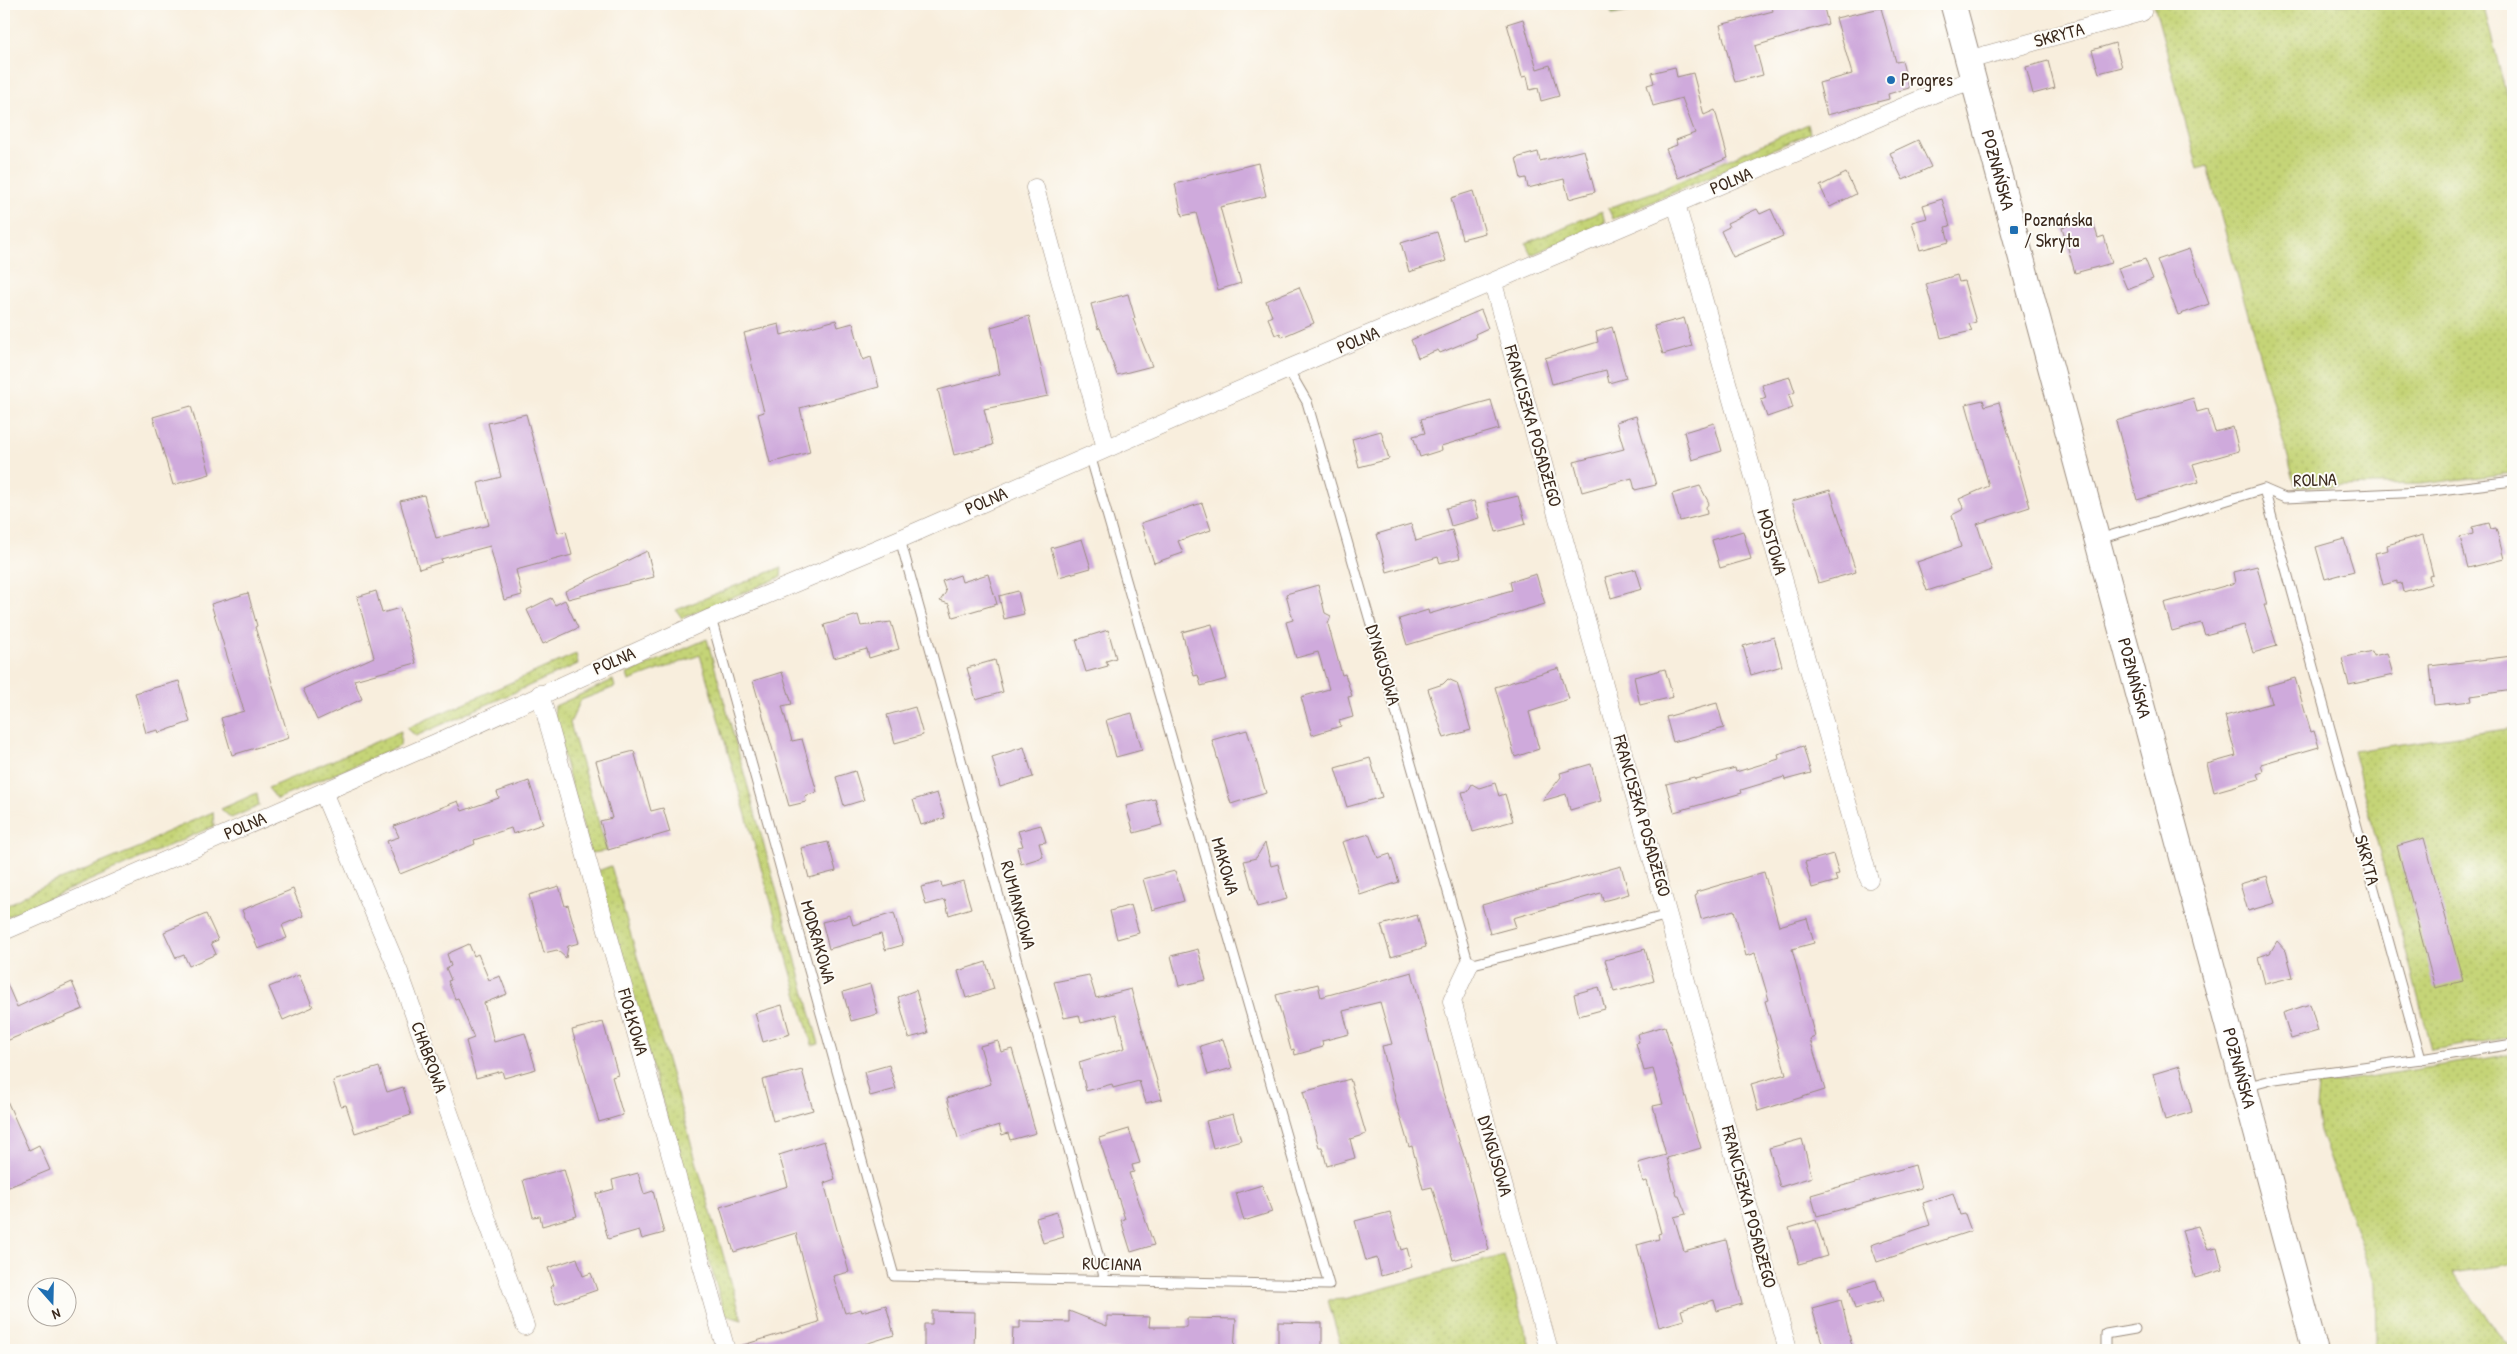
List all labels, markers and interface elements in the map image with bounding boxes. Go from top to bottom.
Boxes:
street label: SKRYTA [2031,16,2087,53]
place label: Progres [1901,67,1953,92]
marker: Progres [1885,74,1897,86]
street label: POZNAŃSKA [1975,127,2021,213]
street label: POLNA [1706,160,1756,201]
place label: Poznańska / Skryta [2024,207,2092,253]
marker: Poznańska / Skryta [2008,224,2020,236]
street label: POLNA [1333,319,1383,360]
street label: FRANCISZKA POSADZEGO [1498,341,1569,510]
street label: ROLNA [2293,466,2337,493]
street label: POLNA [961,480,1011,521]
street label: MOSTOWA [1751,506,1794,578]
street label: DYNGUSOWA [1360,622,1407,708]
street label: POZNAŃSKA [2112,635,2158,721]
street label: POLNA [589,640,639,681]
street label: FRANCISZKA POSADZEGO [1607,731,1678,900]
street label: POLNA [220,805,270,846]
street label: SKRYTA [2349,832,2386,888]
street label: MAKOWA [1205,834,1246,898]
street label: RUMIANKOWA [995,858,1042,952]
street label: MODRAKOWA [795,897,842,987]
street label: FIOŁKOWA [612,985,655,1058]
street label: CHABROWA [405,1018,454,1096]
street label: POZNAŃSKA [2217,1025,2262,1111]
street label: DYNGUSOWA [1472,1113,1519,1199]
street label: FRANCISZKA POSADZEGO [1716,1122,1783,1291]
street label: RUCIANA [1082,1250,1142,1277]
north arrow [28,1276,78,1326]
text: N [49,1304,63,1325]

